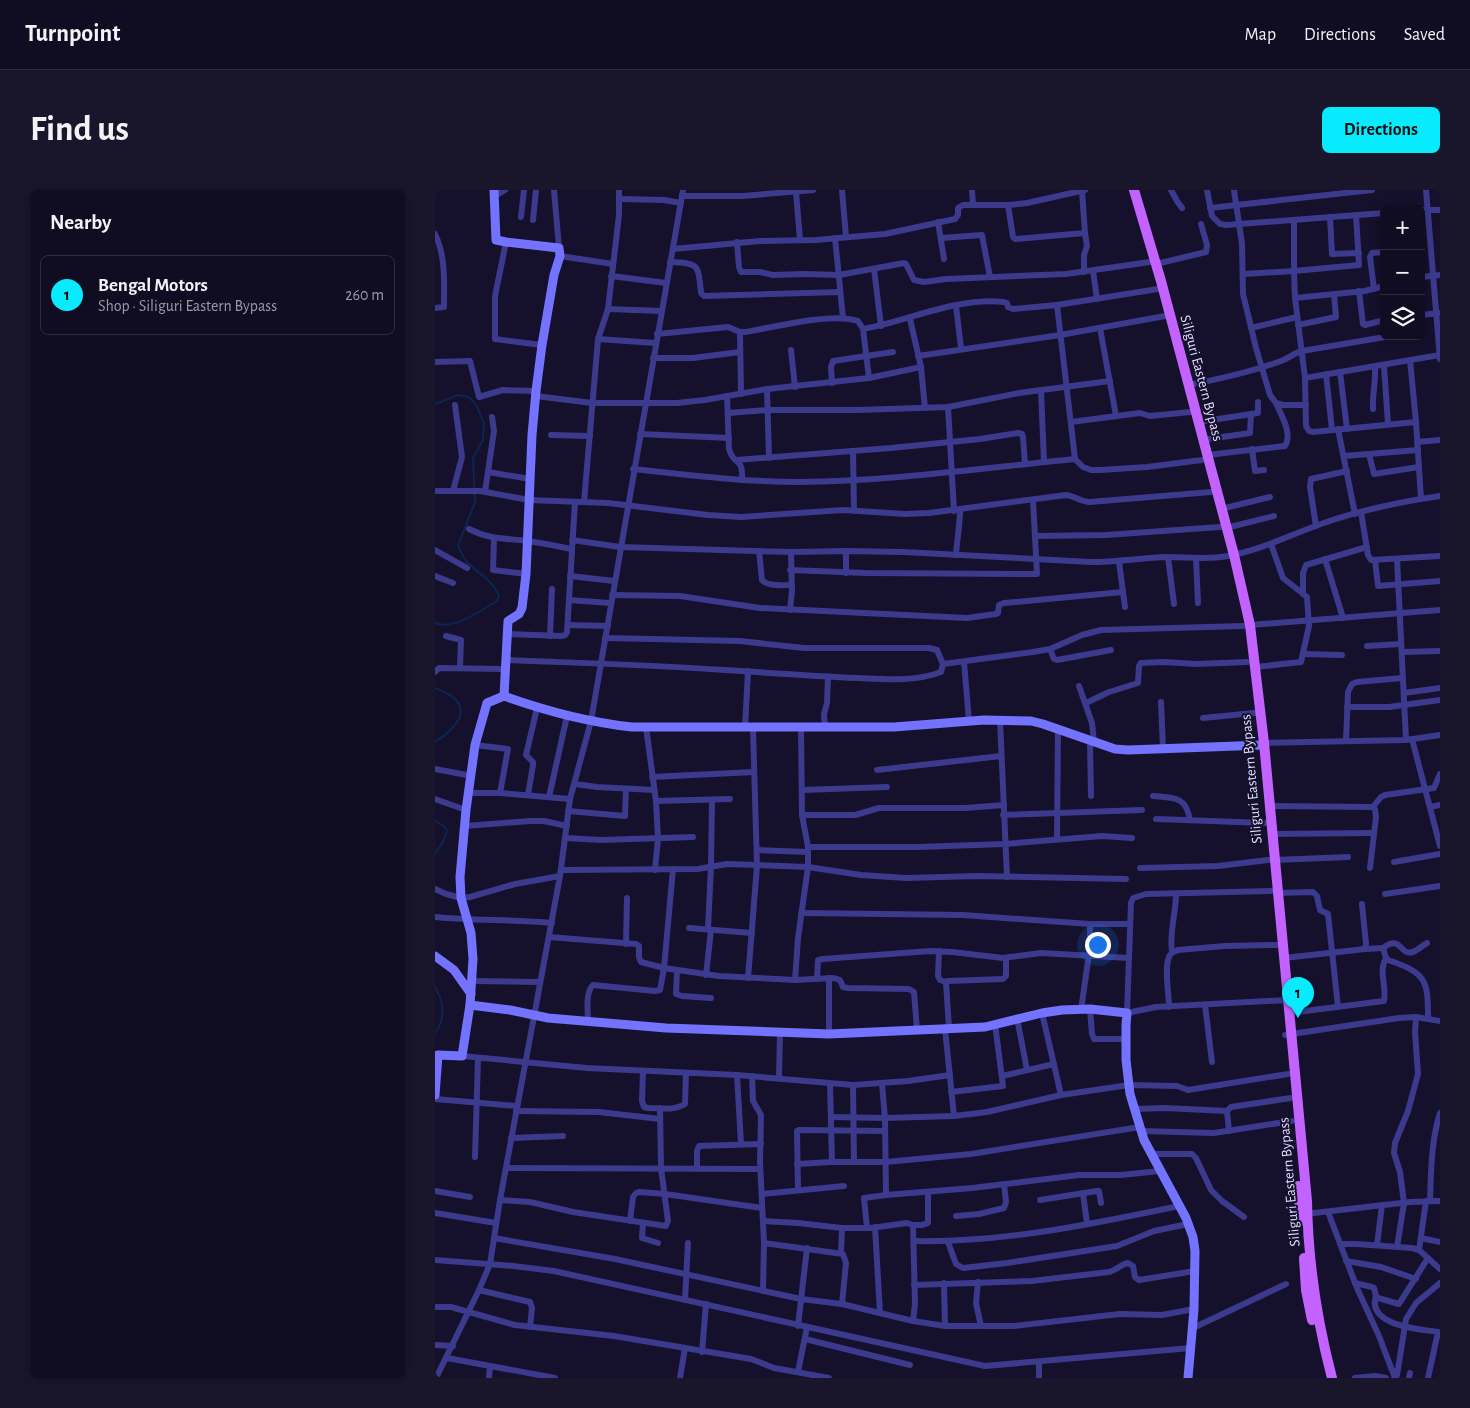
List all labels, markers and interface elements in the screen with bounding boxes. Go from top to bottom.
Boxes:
text: Turnpoint [25,22,120,46]
text: Map [1245,26,1276,44]
text: Directions [1304,26,1376,44]
text: Saved [1404,26,1445,44]
button: Directions [1322,107,1440,153]
text: Find us [30,112,129,147]
map controls [1380,205,1425,340]
button: + [1380,205,1425,250]
text: Nearby [50,212,111,233]
button: − [1380,250,1425,295]
text: Bengal Motors [98,276,208,295]
text: 1 [64,287,70,303]
text: 260 m [345,287,384,303]
button: layers [1380,295,1425,340]
text: Shop · Siliguri Eastern Bypass [98,298,277,314]
street label: Siliguri Eastern Bypass [1177,313,1226,443]
street label: Siliguri Eastern Bypass [1238,714,1265,844]
your location [1085,932,1111,958]
pin: 1 [1282,977,1314,1018]
street label: Siliguri Eastern Bypass [1276,1117,1303,1247]

